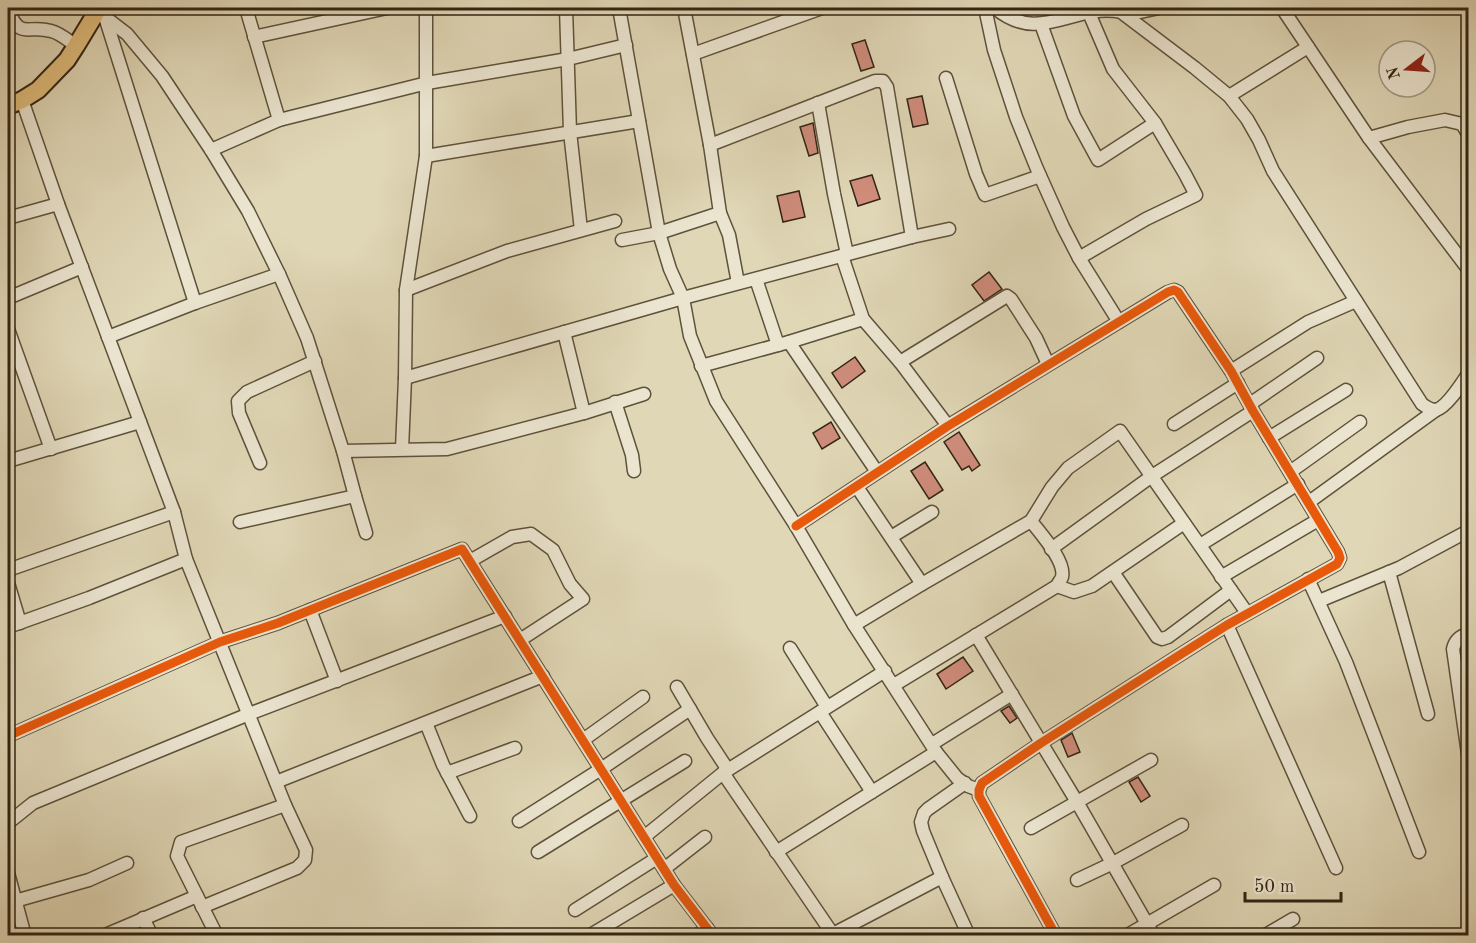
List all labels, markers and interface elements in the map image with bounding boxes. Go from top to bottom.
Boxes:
north arrow [1377,39,1437,99]
text: N [1385,64,1404,81]
scale bar [1245,865,1341,903]
text: 50 m [1254,878,1294,896]

